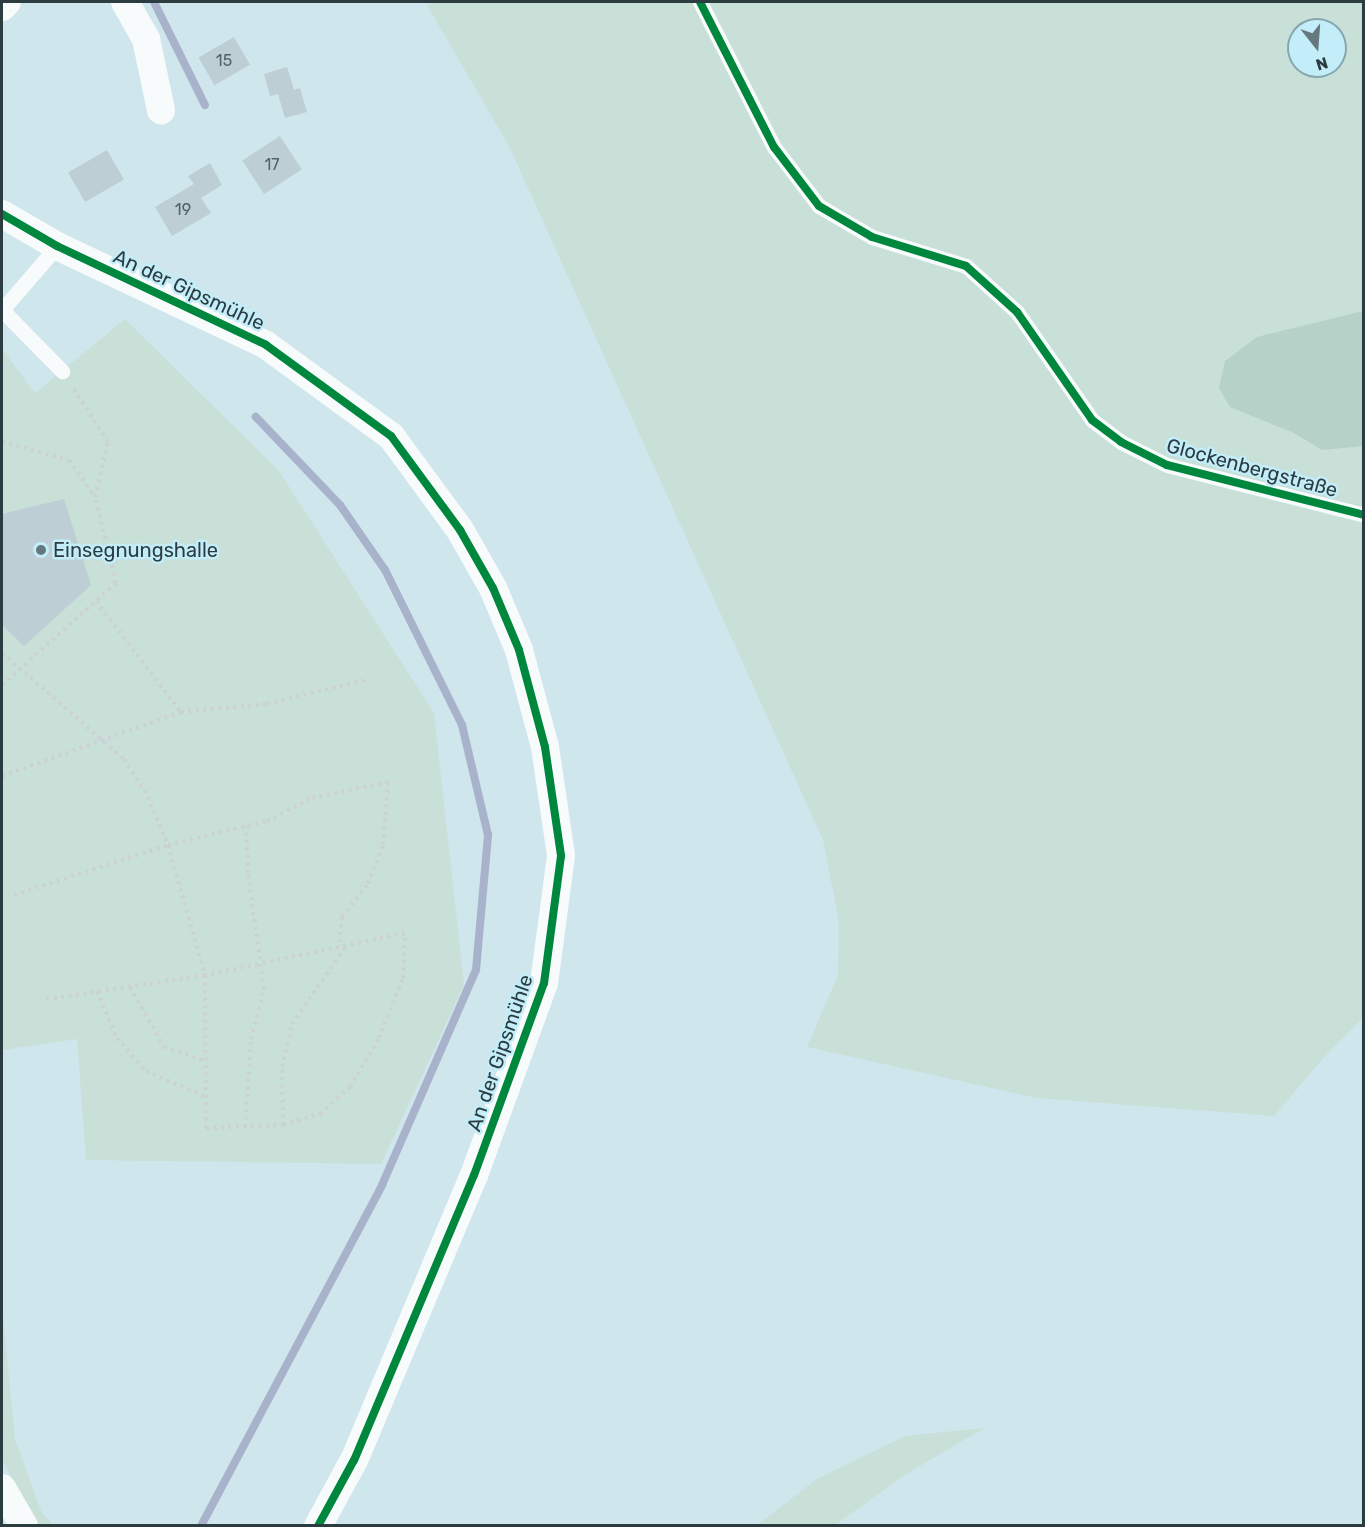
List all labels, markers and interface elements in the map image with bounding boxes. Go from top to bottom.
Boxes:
north arrow [1287,18,1347,78]
house number: 15 [216,51,232,71]
text: N [1314,53,1330,75]
house number: 17 [264,155,280,175]
house number: 19 [175,200,191,220]
street label: An der Gipsmühle [109,244,269,336]
street label: Glockenbergstraße [1164,434,1340,502]
place label: Einsegnungshalle [53,538,218,562]
marker: Einsegnungshalle [34,543,48,557]
street label: An der Gipsmühle [462,971,538,1135]

